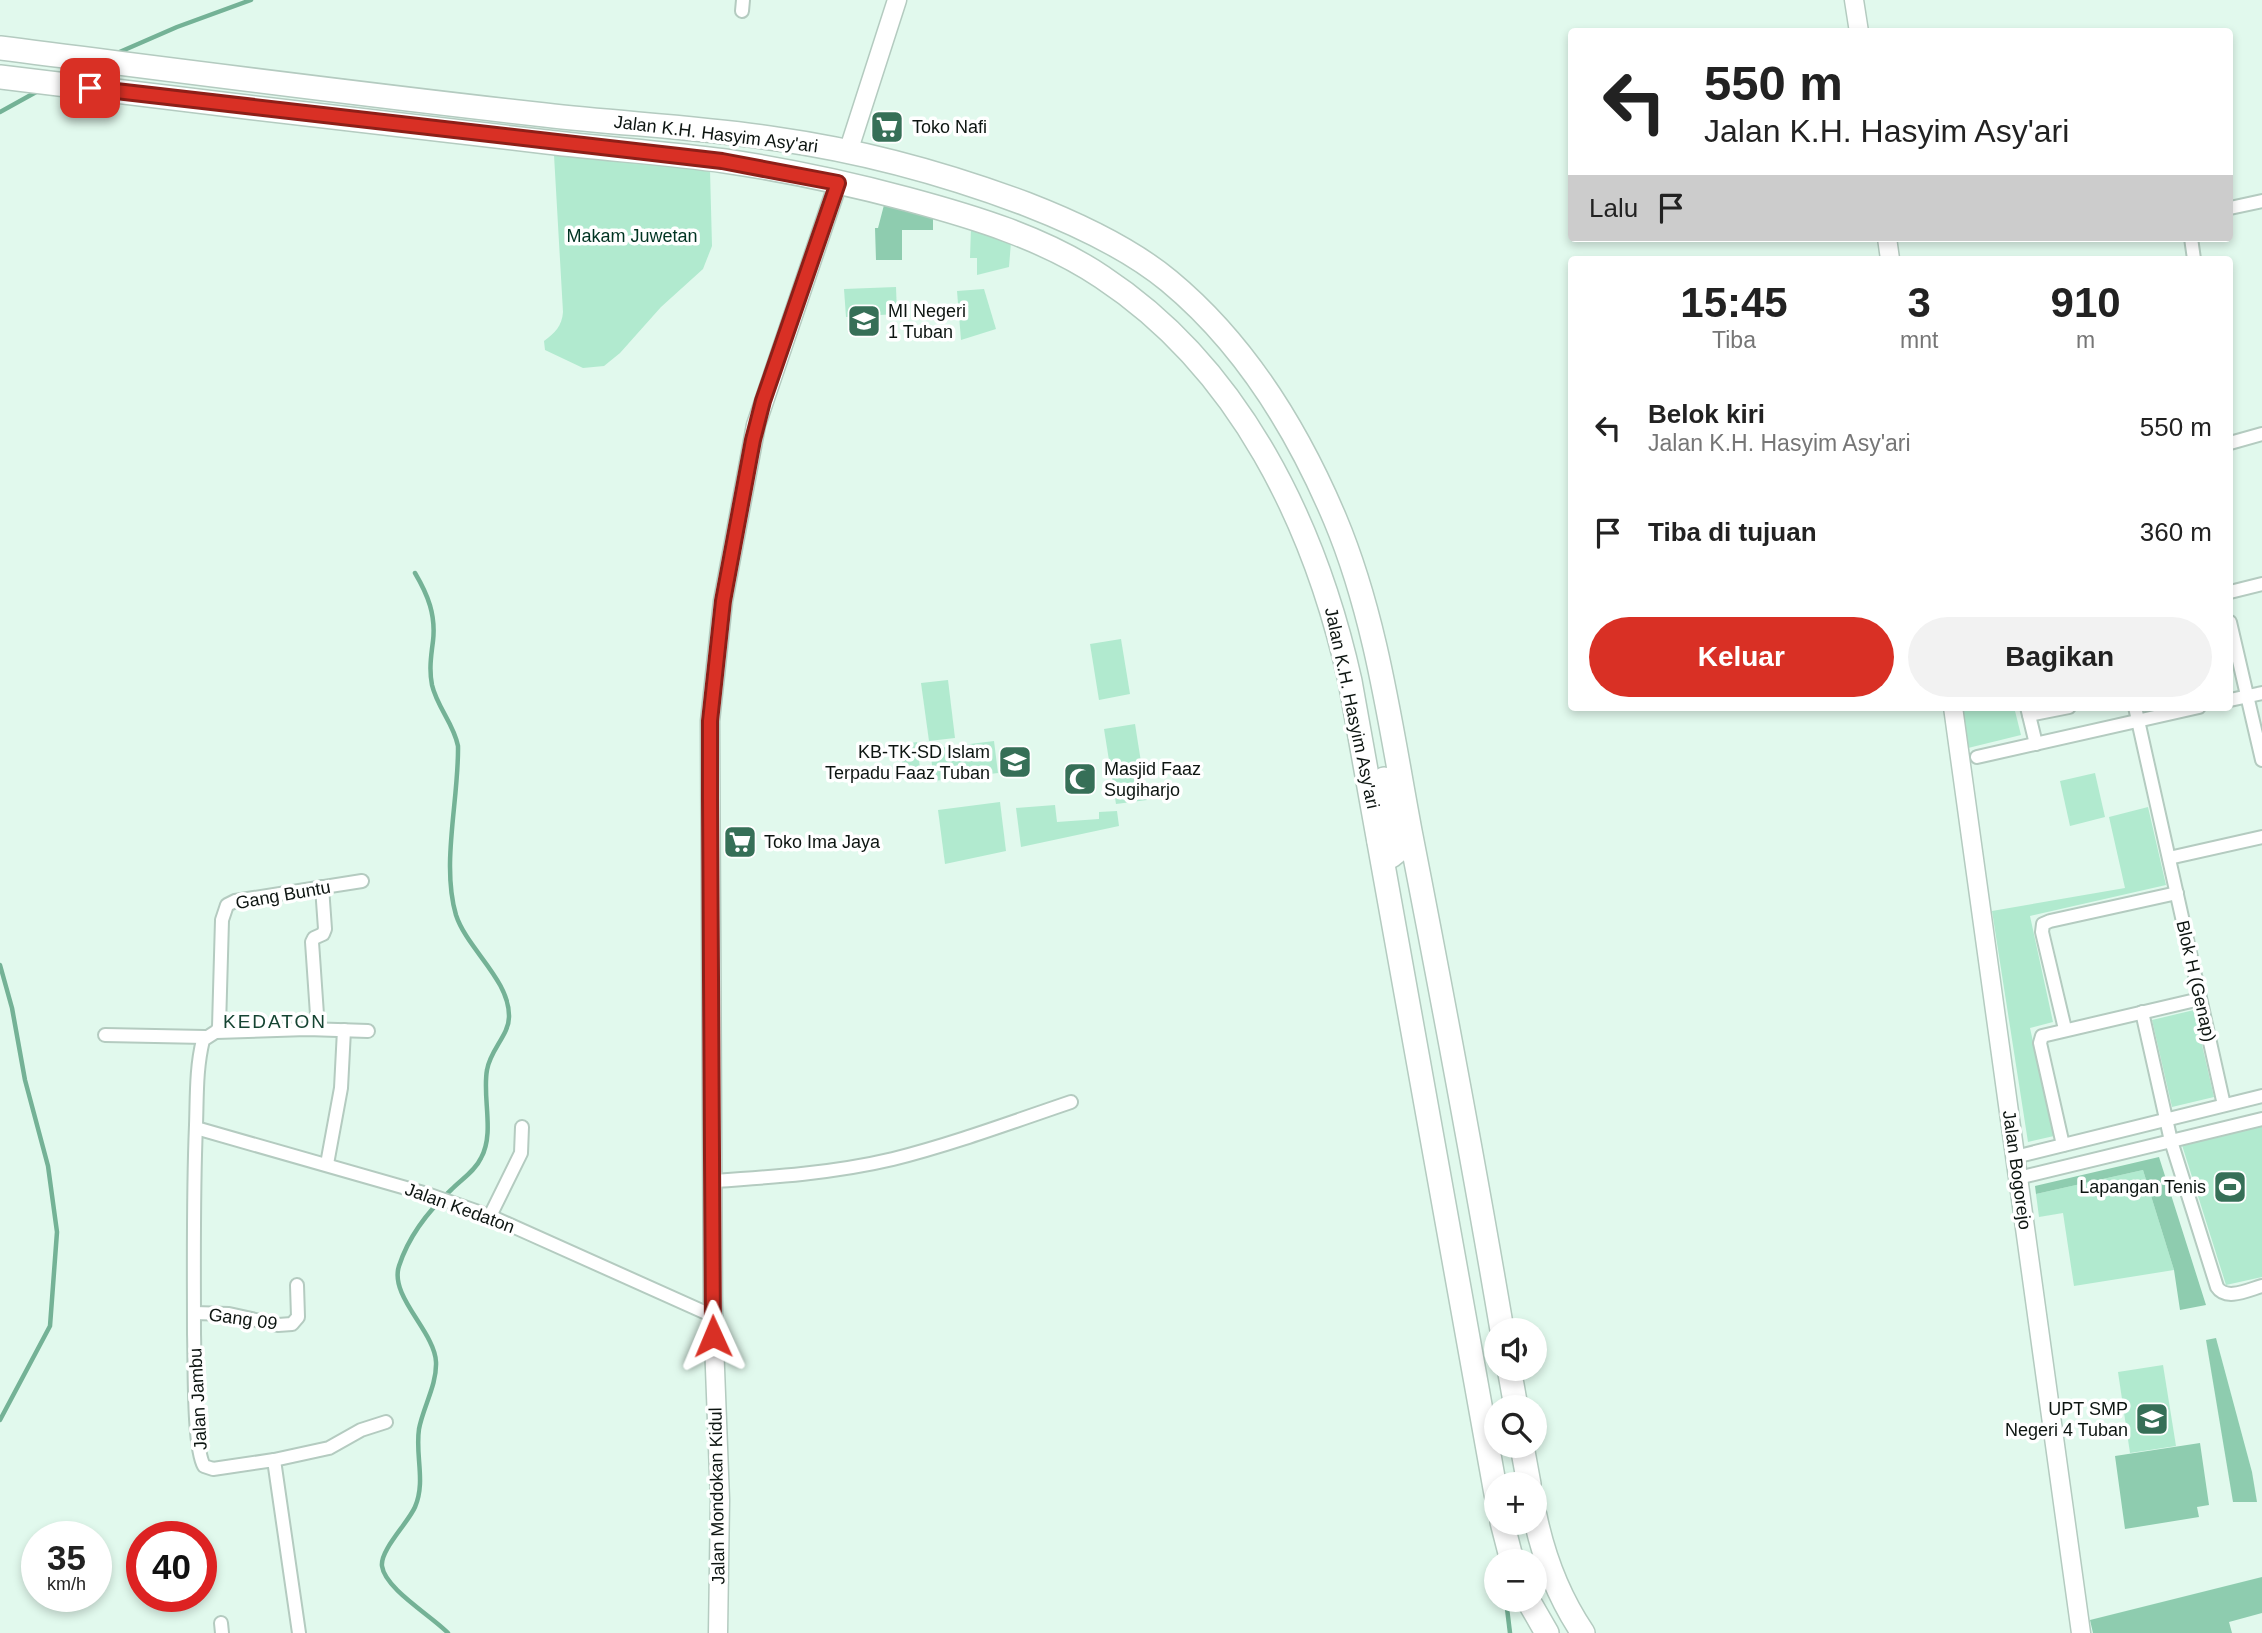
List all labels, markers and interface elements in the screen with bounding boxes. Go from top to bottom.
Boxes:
icon: left [1589,56,1680,147]
text: 550 m [1704,56,1843,110]
pin [60,58,120,118]
icon: arrive [71,69,109,107]
supermarket icon: Toko Nafi [868,108,906,146]
street label: Jalan K.H. Hasyim Asy'ari [613,112,819,156]
text: Jalan K.H. Hasyim Asy'ari [1704,113,2069,149]
place label: Toko Nafi [912,117,987,137]
icon: arrive [1652,189,1690,227]
text: Lalu [1589,193,1638,223]
park label: Makam Juwetan [566,226,698,246]
text: 15:45 [1680,279,1788,326]
text: 3 [1907,279,1931,326]
text: 910 [2051,279,2121,326]
place label: MI Negeri 1 Tuban [888,301,966,342]
school or university icon: MI Negeri 1 Tuban [845,302,883,340]
text: Tiba [1712,327,1756,353]
text: mnt [1900,327,1938,353]
text: m [2076,327,2095,353]
text: Belok kiri [1648,399,1765,429]
icon: left [1589,409,1627,447]
text: 550 m [2140,412,2212,442]
text: Jalan K.H. Hasyim Asy'ari [1648,430,1911,456]
icon: arrive [1589,514,1627,552]
text: Tiba di tujuan [1648,517,1817,547]
text: 360 m [2140,517,2212,547]
street label: Jalan K.H. Hasyim Asy'ari [1321,605,1383,811]
button: Keluar [1589,617,1894,697]
button: Bagikan [1908,617,2212,697]
place label: KB-TK-SD Islam Terpadu Faaz Tuban [825,742,990,783]
school or university icon: KB-TK-SD Islam Terpadu Faaz Tuban [996,743,1034,781]
place label: Masjid Faaz Sugiharjo [1104,759,1201,800]
mosque icon: Masjid Faaz Sugiharjo [1061,760,1099,798]
supermarket icon: Toko Ima Jaya [721,823,759,861]
place label: Toko Ima Jaya [764,832,881,852]
street label: Gang Buntu [234,877,332,913]
street label: Blok H (Genap) [2172,918,2220,1044]
district label: KEDATON [223,1011,327,1032]
street label: Jalan Bogorejo [1999,1109,2035,1231]
sports icon: Lapangan Tenis [2211,1168,2249,1206]
place label: Lapangan Tenis [2079,1177,2206,1197]
street label: Jalan Kedaton [403,1179,517,1237]
position arrow [676,1299,750,1373]
street label: Gang 09 [207,1304,279,1334]
map controls [1484,1318,1547,1612]
button: sound [1484,1318,1547,1381]
street label: Jalan Jambu [185,1348,211,1450]
button: search [1484,1395,1547,1458]
place label: UPT SMP Negeri 4 Tuban [2005,1399,2128,1440]
school or university icon: UPT SMP Negeri 4 Tuban [2133,1400,2171,1438]
street label: Jalan Mondokan Kidul [705,1407,729,1585]
button: + [1484,1472,1547,1535]
speed limit sign: 40 [126,1521,217,1612]
text: 35 [47,1538,86,1577]
button: − [1484,1549,1547,1612]
text: km/h [47,1574,86,1594]

